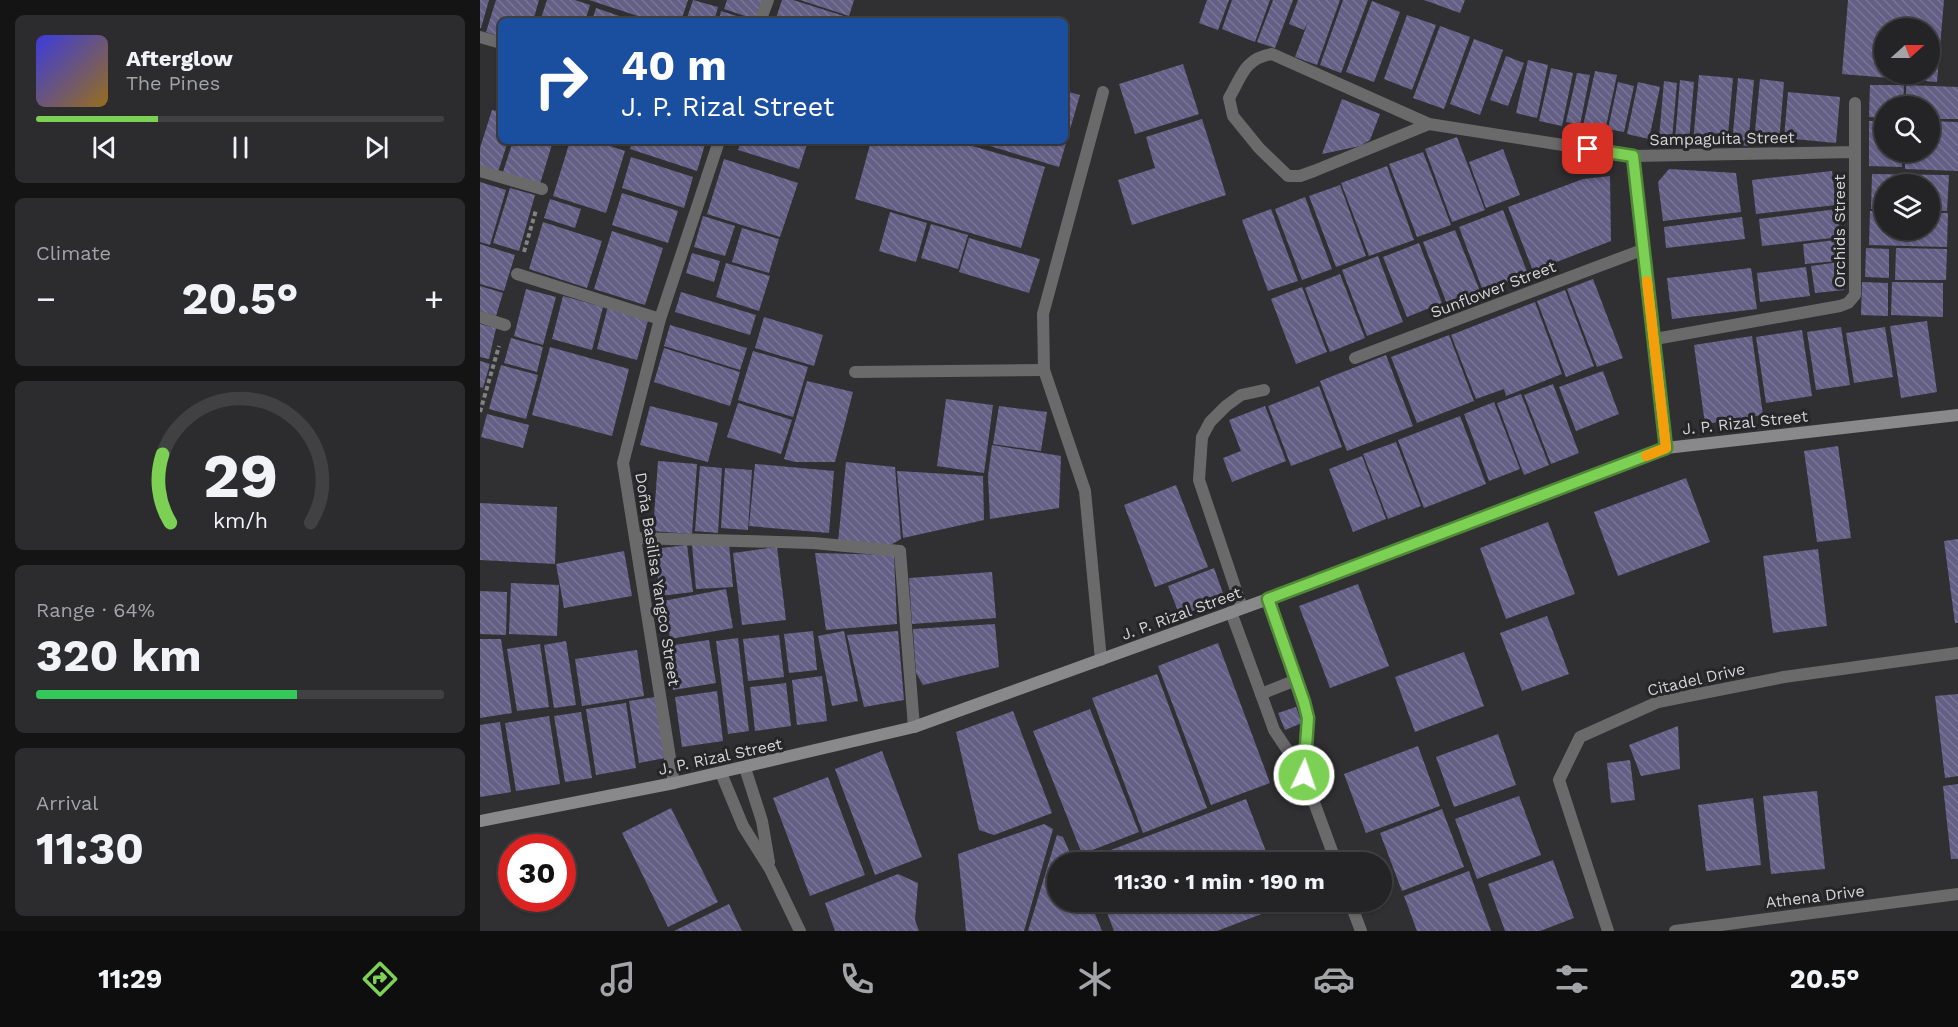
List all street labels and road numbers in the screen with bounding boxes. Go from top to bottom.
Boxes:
street label: Sampaguita Street [1649,128,1795,149]
street label: Orchids Street [1830,174,1849,288]
street label: Sunflower Street [1428,257,1559,322]
street label: J. P. Rizal Street [1681,406,1809,439]
street label: Doña Basilisa Yangco Street [631,471,684,687]
street label: J. P. Rizal Street [1119,583,1244,644]
street label: Citadel Drive [1645,659,1747,700]
street label: J. P. Rizal Street [656,734,784,779]
street label: Athena Drive [1764,881,1866,912]

